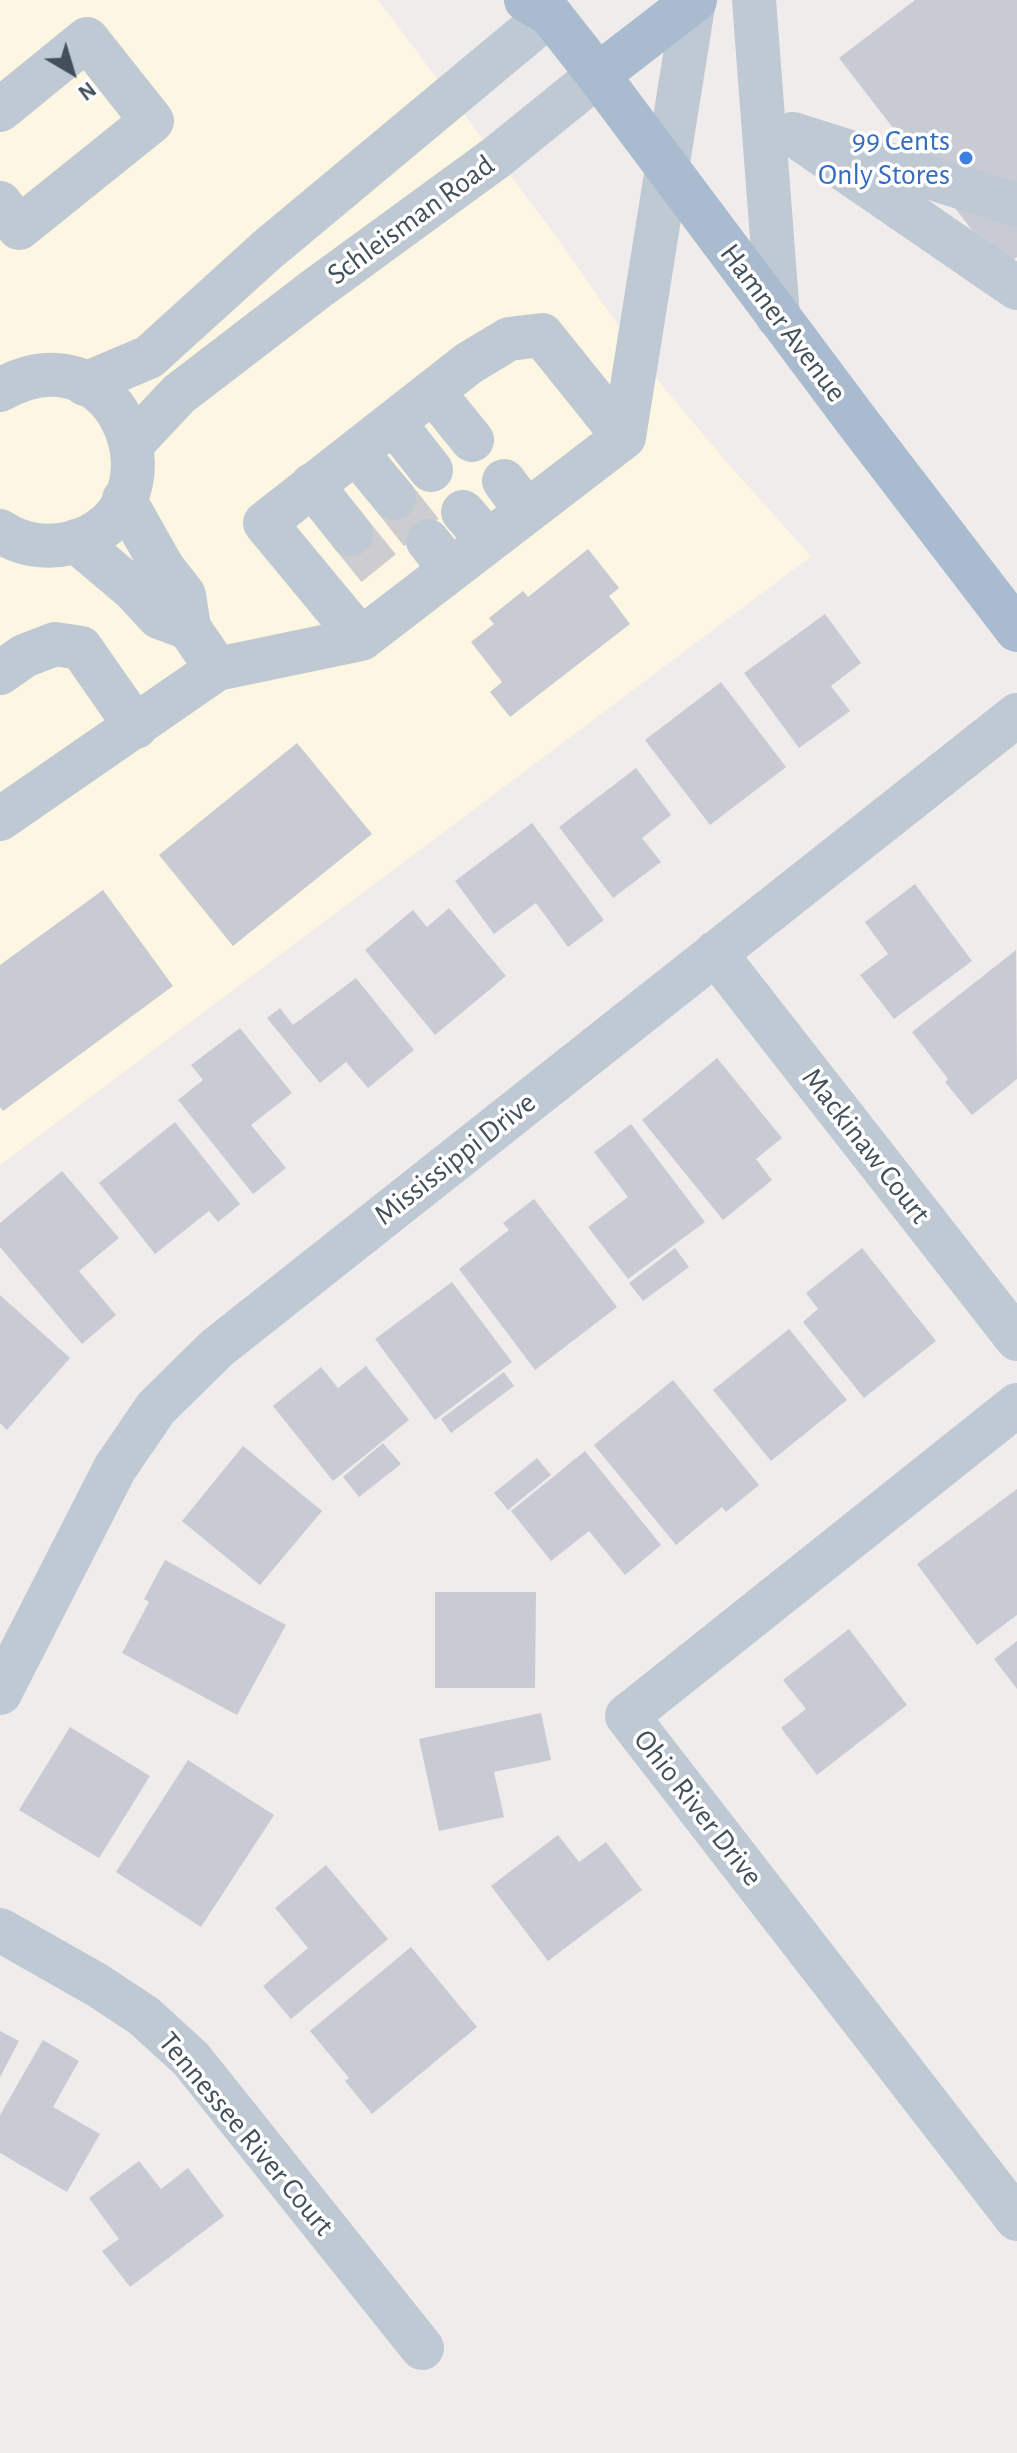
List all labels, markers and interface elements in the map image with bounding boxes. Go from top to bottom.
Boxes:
north arrow [32,32,112,112]
text: N [74,78,100,104]
place label: 99 Cents Only Stores [818,123,950,194]
street label: Schleisman Road [320,147,502,293]
marker: 99 Cents Only Stores [957,149,975,167]
street label: Hamner Avenue [712,237,854,409]
street label: Mackinaw Court [794,1061,938,1231]
street label: Mississippi Drive [367,1085,543,1233]
street label: Ohio River Drive [626,1723,770,1893]
street label: Tennessee River Court [150,2025,342,2243]

